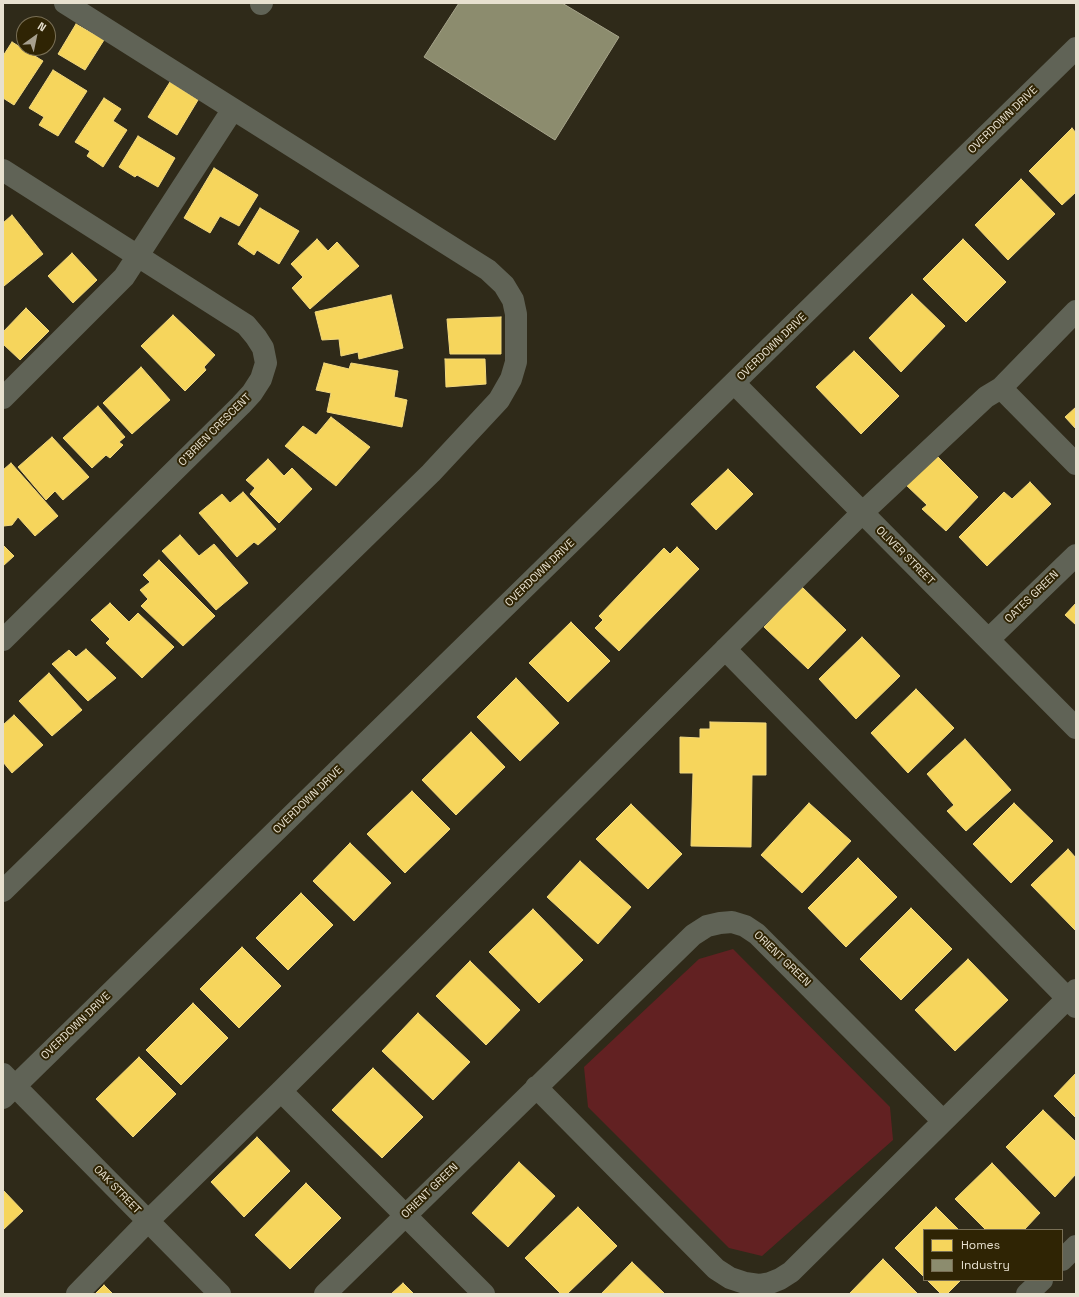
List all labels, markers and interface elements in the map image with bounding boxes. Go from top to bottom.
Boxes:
north arrow [16,16,56,56]
text: N [35,19,49,35]
street label: OVERDOWN DRIVE [966,84,1040,156]
street label: OVERDOWN DRIVE [735,311,809,383]
street label: O'BRIEN CRESCENT [176,391,254,469]
street label: OLIVER STREET [873,524,937,588]
street label: OVERDOWN DRIVE [503,537,577,609]
street label: OATES GREEN [1002,568,1062,626]
street label: OVERDOWN DRIVE [271,764,345,836]
street label: ORIENT GREEN [751,929,813,989]
street label: OVERDOWN DRIVE [39,990,113,1062]
street label: ORIENT GREEN [399,1161,461,1221]
street label: OAK STREET [91,1163,143,1217]
legend [923,1229,1063,1281]
text: Homes [961,1237,1000,1253]
text: Industry [961,1257,1010,1273]

